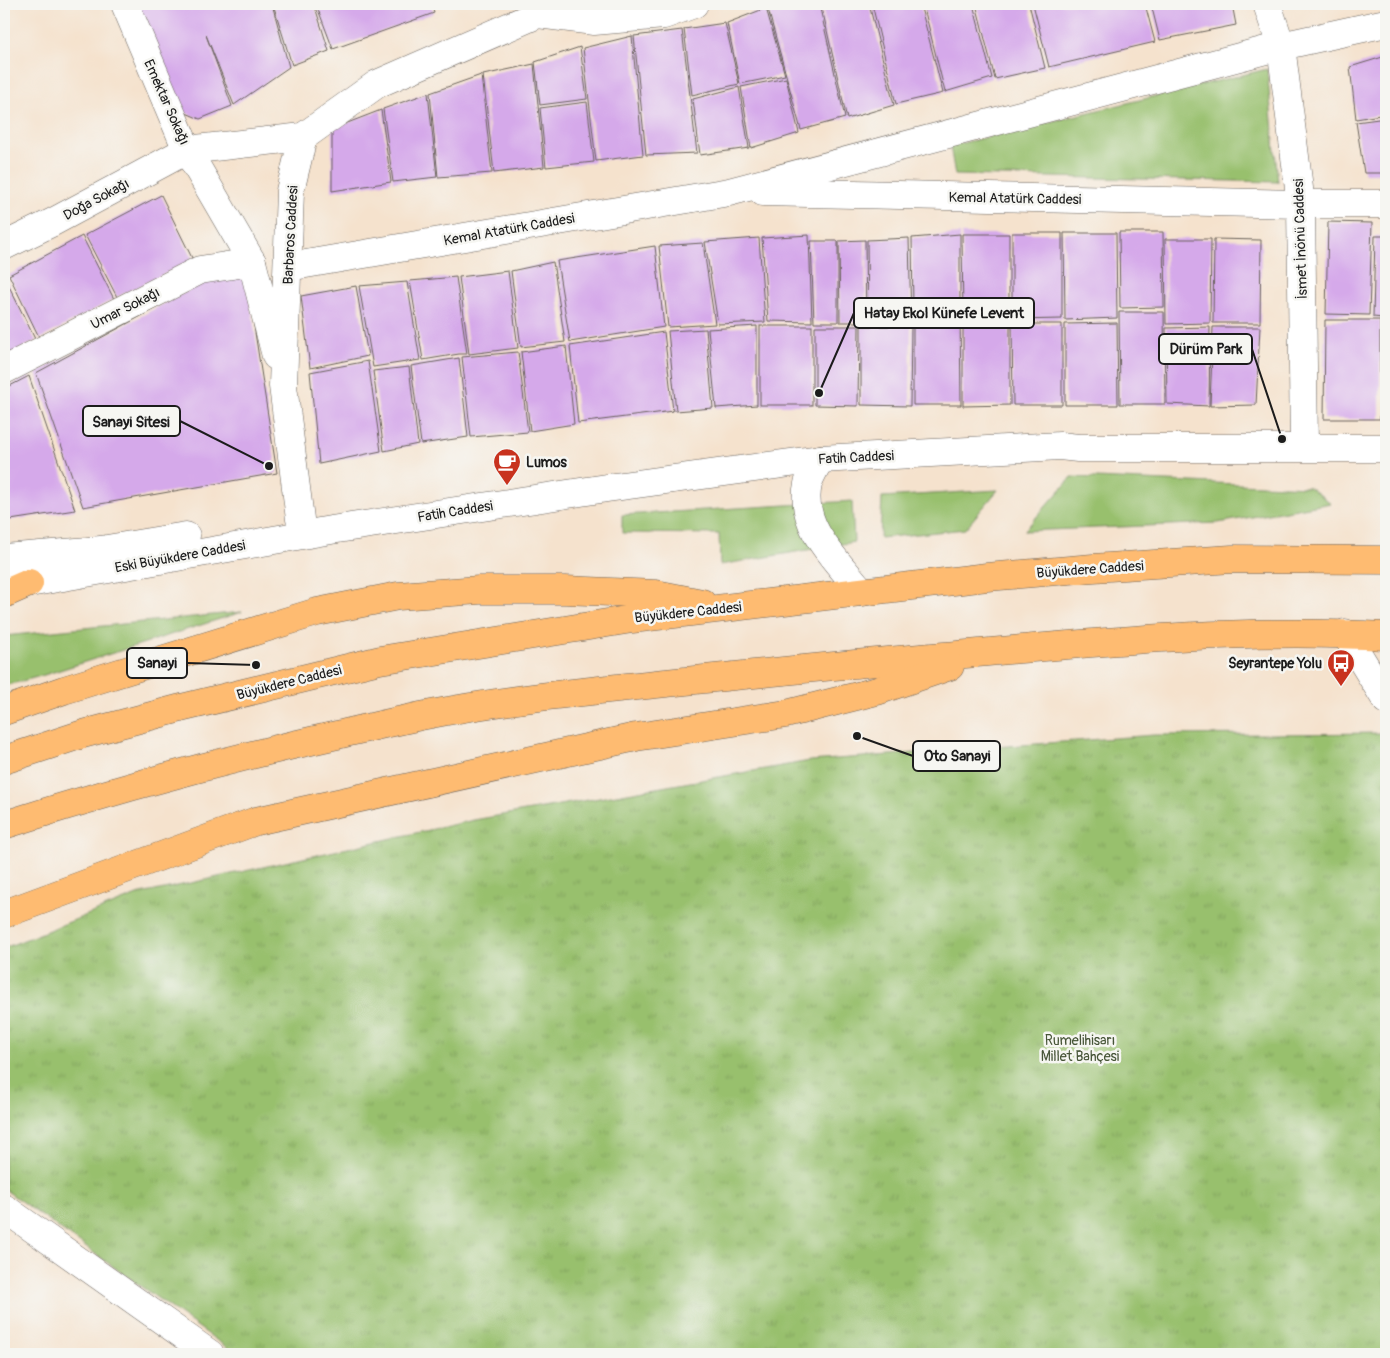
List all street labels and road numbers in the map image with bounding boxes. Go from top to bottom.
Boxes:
street label: Emektar Sokağı [140,57,193,148]
street label: Doğa Sokağı [60,175,132,224]
street label: İsmet İnönü Caddesi [1290,178,1311,300]
street label: Barbaros Caddesi [279,185,302,285]
street label: Kemal Atatürk Caddesi [948,189,1082,208]
street label: Kemal Atatürk Caddesi [442,210,576,249]
street label: Umar Sokağı [88,284,163,333]
street label: Fatih Caddesi [818,447,895,468]
street label: Fatih Caddesi [416,497,494,526]
street label: Eski Büyükdere Caddesi [113,537,247,576]
street label: Büyükdere Caddesi [1036,557,1145,582]
street label: Büyükdere Caddesi [634,598,743,627]
street label: Büyükdere Caddesi [235,661,344,704]

